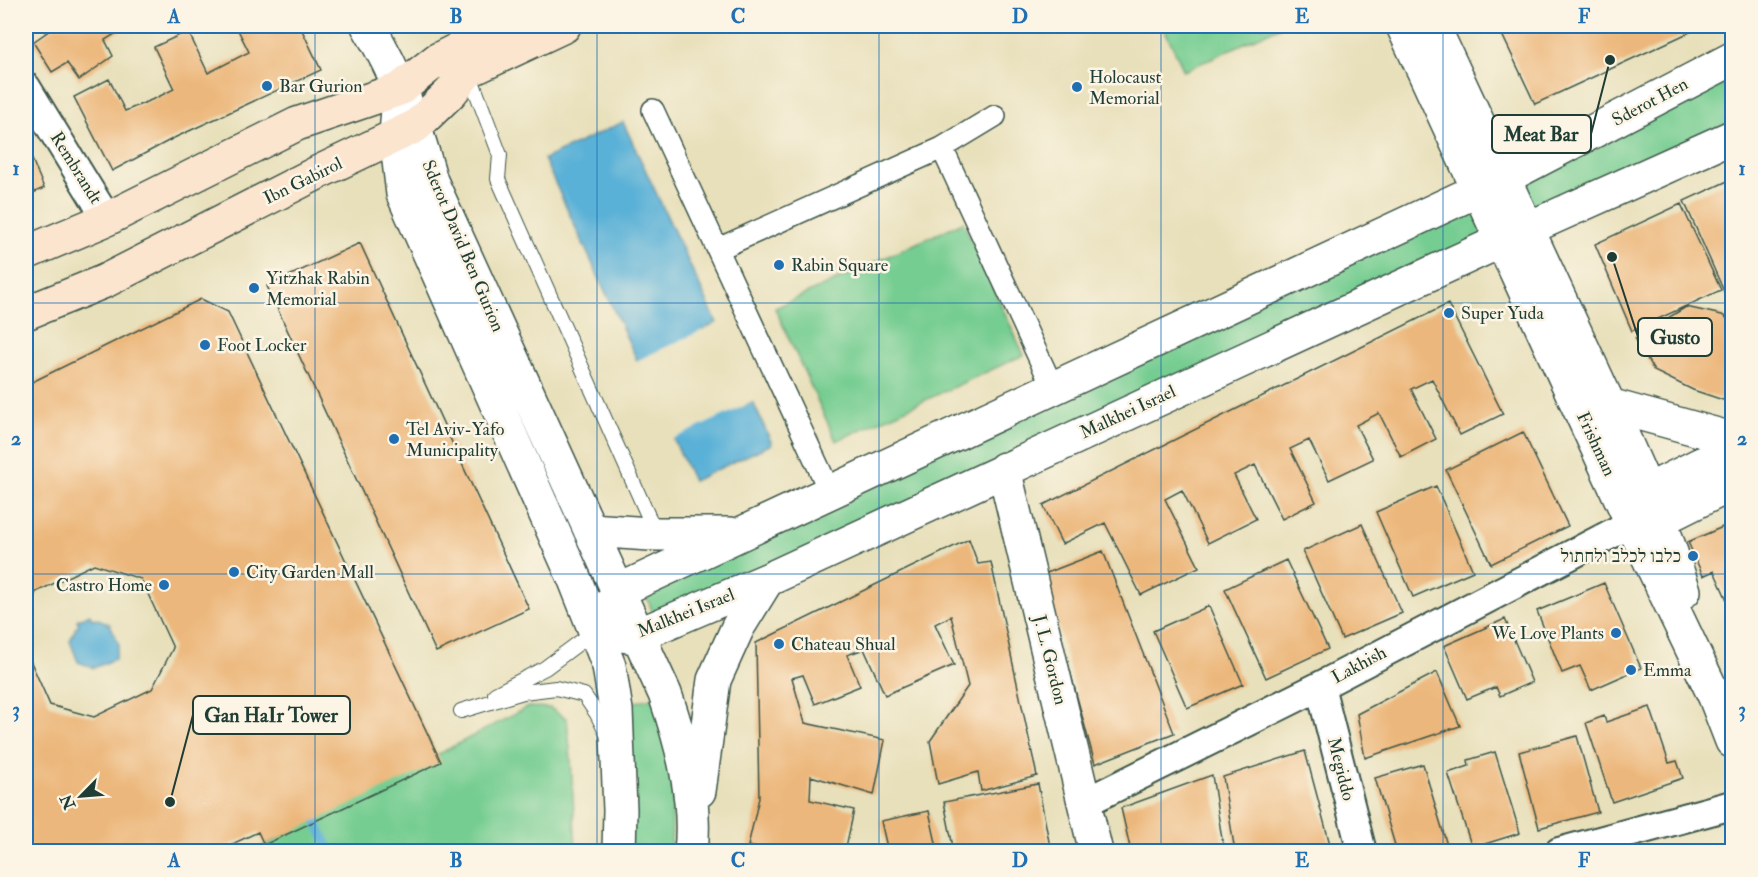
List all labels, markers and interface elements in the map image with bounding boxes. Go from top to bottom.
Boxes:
text: A [167,4,181,29]
text: B [449,4,463,29]
text: C [731,4,745,29]
text: D [1012,4,1028,29]
text: E [1295,4,1310,29]
text: F [1578,4,1591,29]
place label: Holocaust Memorial [1089,66,1161,110]
street label: Sderot Hen [1608,72,1692,132]
place label: Bar Gurion [279,75,362,98]
marker: Bar Gurion [260,79,274,93]
marker: Holocaust Memorial [1070,80,1084,94]
callout: Meat Bar [1492,115,1591,153]
text: Meat Bar [1502,122,1579,147]
street label: Rembrandt [45,128,107,209]
street label: Ibn Gabirol [260,152,347,210]
text: 1 [12,156,20,181]
text: 1 [1738,156,1746,181]
street label: Sderot David Ben Gurion [416,157,510,335]
place label: Rabin Square [791,254,889,277]
marker: Rabin Square [772,258,786,272]
place label: Yitzhak Rabin Memorial [266,267,370,311]
marker: Yitzhak Rabin Memorial [247,281,261,295]
place label: Super Yuda [1461,302,1544,325]
marker: Super Yuda [1442,306,1456,320]
callout: Gusto [1638,318,1712,356]
text: Gusto [1650,325,1700,350]
place label: Foot Locker [217,334,307,357]
marker: Foot Locker [198,338,212,352]
street label: Malkhei Israel [1076,380,1180,444]
street label: Frishman [1571,408,1621,480]
place label: Tel Aviv-Yafo Municipality [406,418,505,462]
text: 2 [11,426,21,451]
text: 2 [1737,426,1747,451]
marker: Tel Aviv-Yafo Municipality [387,432,401,446]
place label: כלבו לכלב ולחתול [1560,545,1681,568]
marker: כלבו לכלב ולחתול [1686,549,1700,563]
place label: City Garden Mall [246,561,374,584]
marker: City Garden Mall [227,565,241,579]
place label: Castro Home [56,574,152,597]
marker: Castro Home [157,578,171,592]
street label: Malkhei Israel [634,583,738,643]
street label: J. L. Gordon [1028,612,1072,707]
place label: We Love Plants [1491,622,1604,645]
marker: We Love Plants [1609,626,1623,640]
place label: Chateau Shual [791,633,896,656]
marker: Chateau Shual [772,637,786,651]
street label: Lakhish [1328,641,1391,689]
place label: Emma [1643,659,1692,682]
marker: Emma [1624,663,1638,677]
callout: Gan HaIr Tower [193,696,350,734]
text: 3 [12,697,20,722]
text: 3 [1738,697,1746,722]
text: Gan HaIr Tower [204,703,338,728]
street label: Megiddo [1322,735,1360,803]
north arrow [51,766,111,826]
text: N [56,791,81,814]
text: A [167,848,181,873]
text: B [449,848,463,873]
text: C [731,848,745,873]
text: D [1012,848,1028,873]
text: E [1295,848,1310,873]
text: F [1578,848,1591,873]

